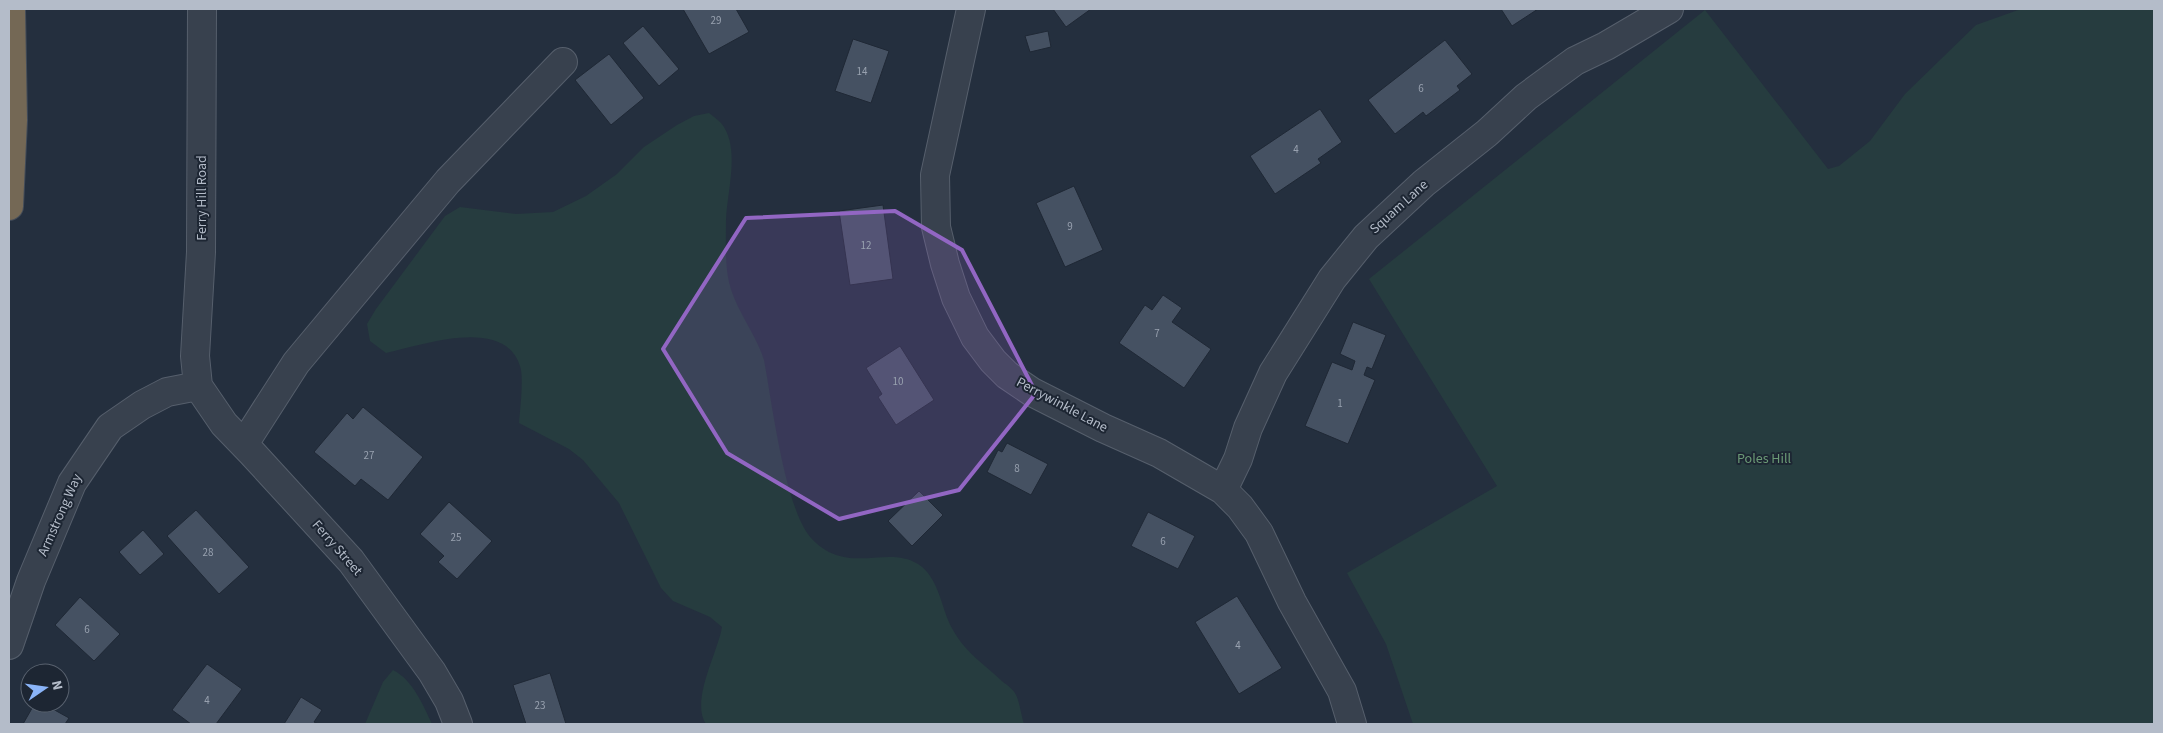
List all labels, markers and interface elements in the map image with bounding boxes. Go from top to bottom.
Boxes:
house number: 29 [711,13,721,28]
house number: 14 [857,64,868,79]
house number: 6 [1418,81,1424,96]
house number: 4 [1293,142,1299,157]
street label: Ferry Hill Road [192,155,212,241]
street label: Squam Lane [1365,175,1433,239]
house number: 9 [1067,219,1073,234]
house number: 12 [861,238,871,253]
house number: 7 [1154,326,1160,341]
street label: Perrywinkle Lane [1013,372,1111,438]
house number: 10 [893,374,903,389]
house number: 1 [1337,396,1343,411]
house number: 27 [364,448,374,463]
park label: Poles Hill [1737,449,1791,469]
house number: 8 [1014,461,1020,476]
street label: Armstrong Way [33,470,87,560]
street label: Ferry Street [307,516,367,580]
house number: 25 [451,530,461,545]
house number: 6 [1160,534,1166,549]
house number: 28 [203,545,214,560]
house number: 6 [84,622,90,637]
house number: 4 [1235,638,1241,653]
north arrow [20,663,70,713]
text: N [46,679,67,692]
house number: 4 [204,693,210,708]
house number: 23 [535,698,545,713]

